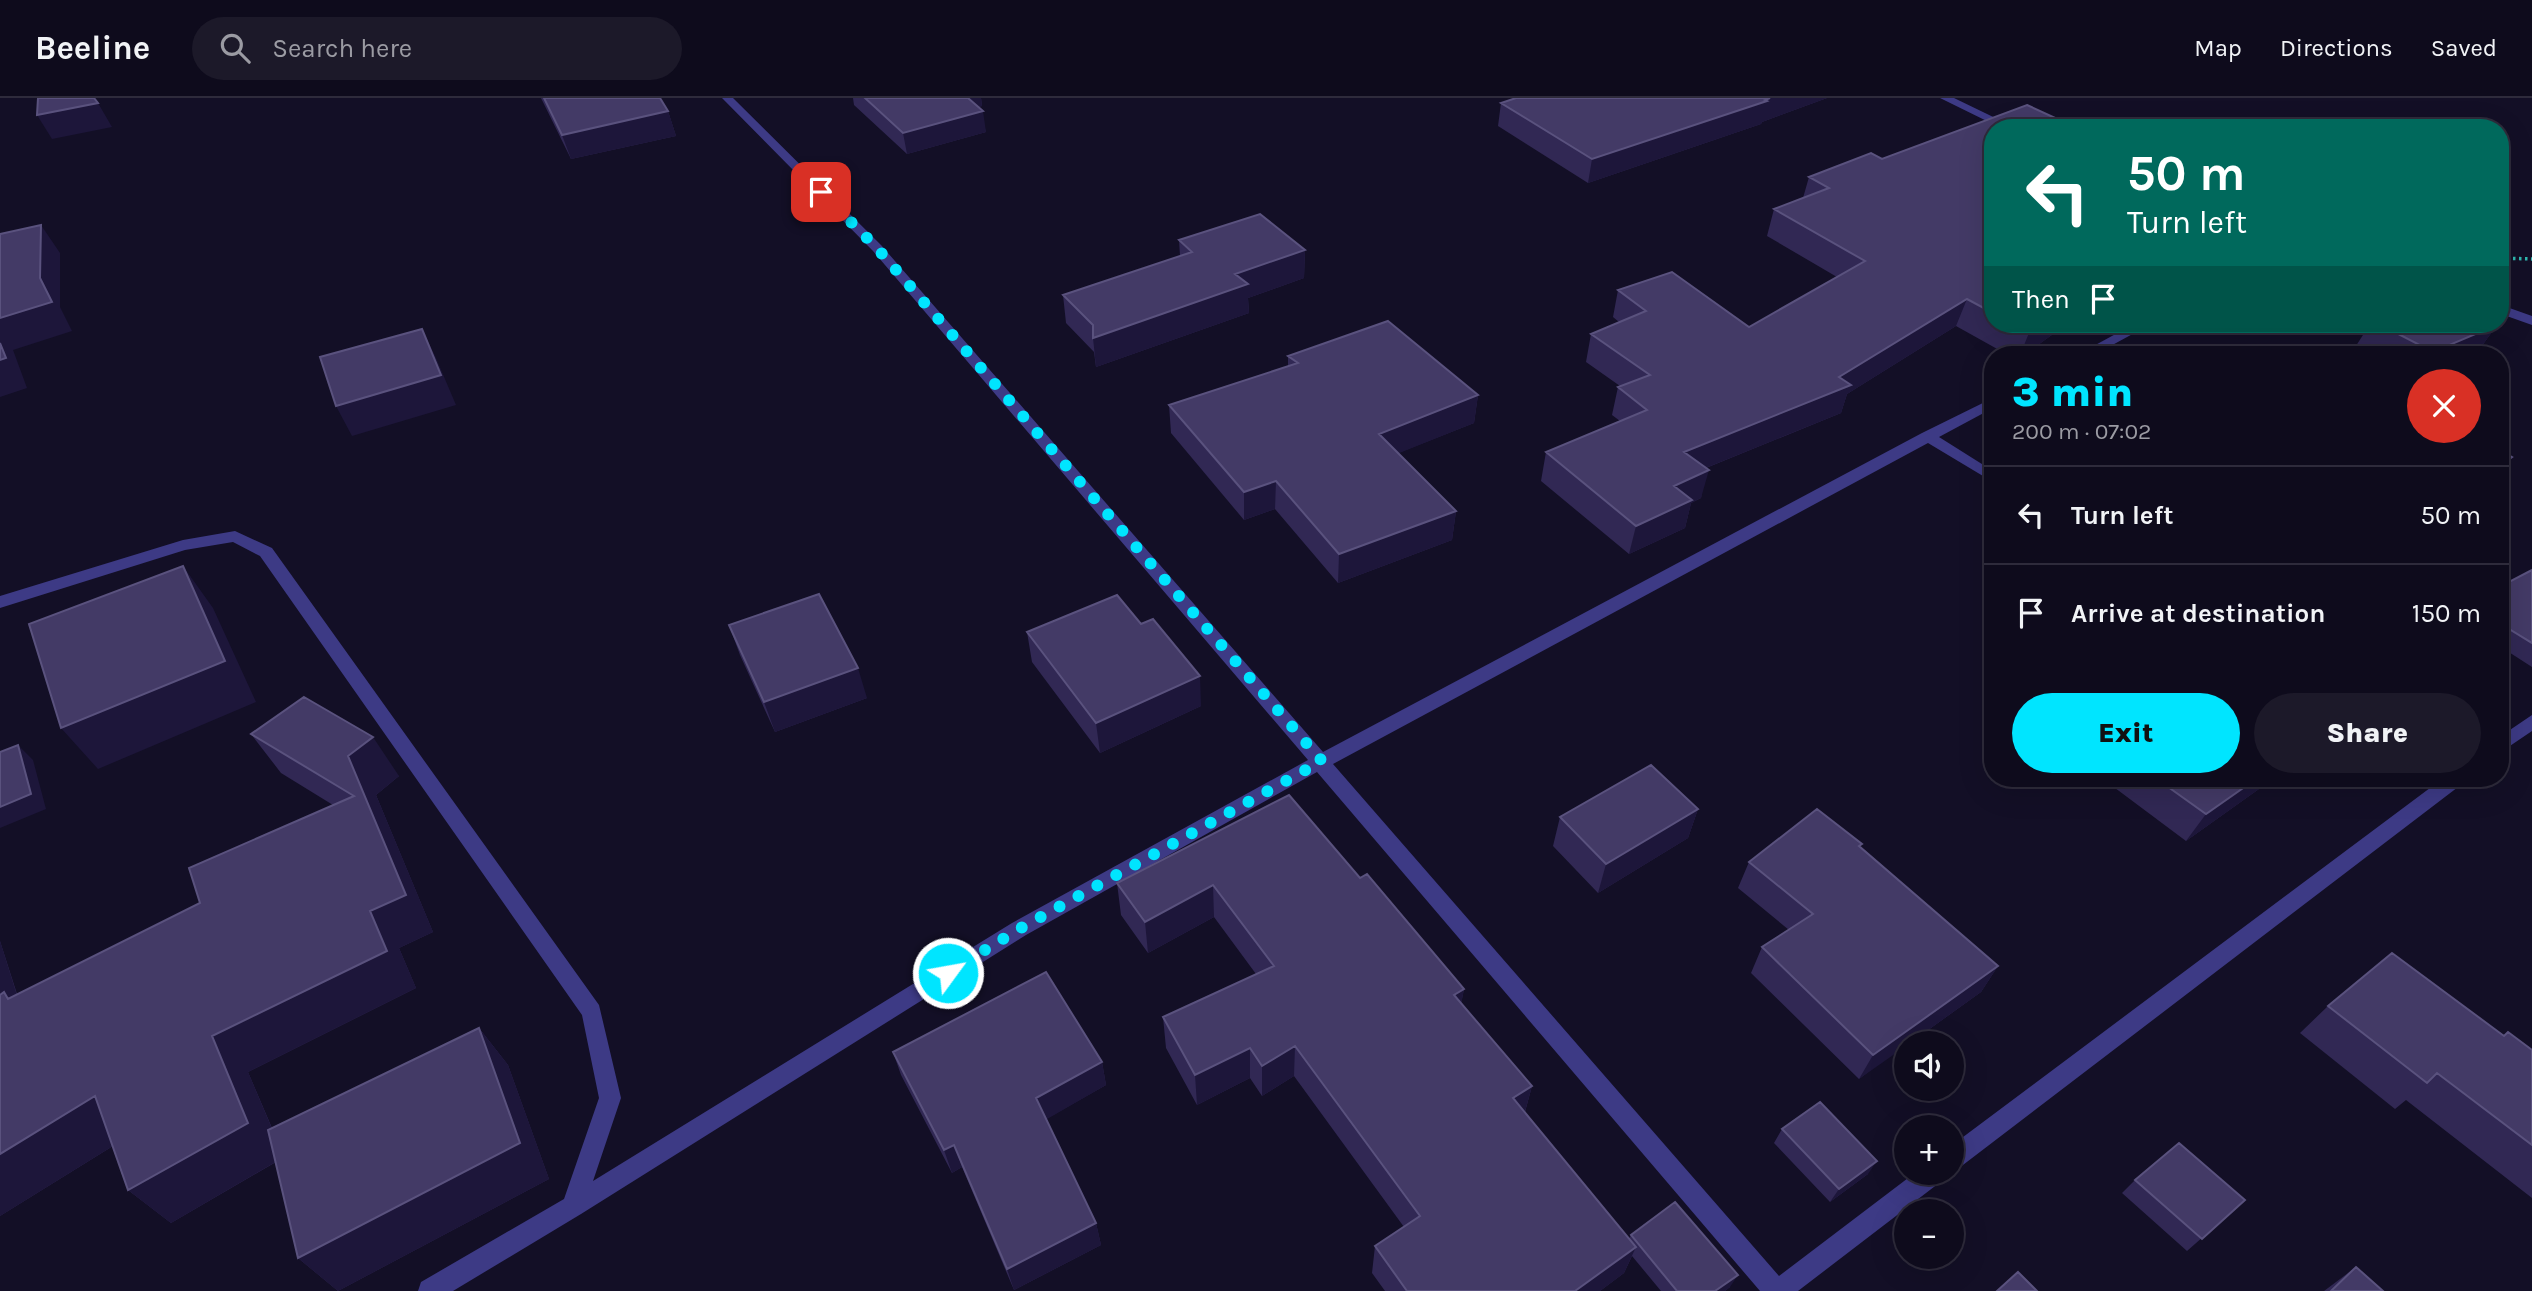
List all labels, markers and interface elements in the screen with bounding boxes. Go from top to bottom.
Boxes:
search box [192,17,682,80]
text: Beeline [35,29,150,67]
icon: search [216,29,254,67]
text: Search here [272,33,412,64]
text: Map [2194,34,2242,62]
text: Directions [2280,34,2393,62]
text: Saved [2431,34,2497,62]
text: 50 m [2127,145,2245,202]
icon: left [2012,147,2103,238]
pin [791,162,851,222]
icon: arrive [802,173,840,211]
text: Turn left [2127,204,2247,241]
icon: arrive [2084,280,2122,318]
text: Then [2012,284,2070,315]
text: 3 min [2012,367,2133,417]
button: close [2407,369,2481,443]
text: 200 m · 07:02 [2012,418,2151,445]
icon: left [2012,496,2050,534]
text: Turn left [2071,500,2173,531]
text: 50 m [2420,500,2481,531]
icon: arrive [2012,594,2050,632]
text: Arrive at destination [2071,598,2325,629]
text: 150 m [2412,598,2481,629]
button: Exit [2012,693,2240,773]
button: Share [2254,693,2481,773]
position arrow [911,936,985,1010]
map controls [1894,1031,1964,1269]
button: sound [1894,1031,1964,1101]
button: + [1894,1115,1964,1185]
button: − [1894,1199,1964,1269]

